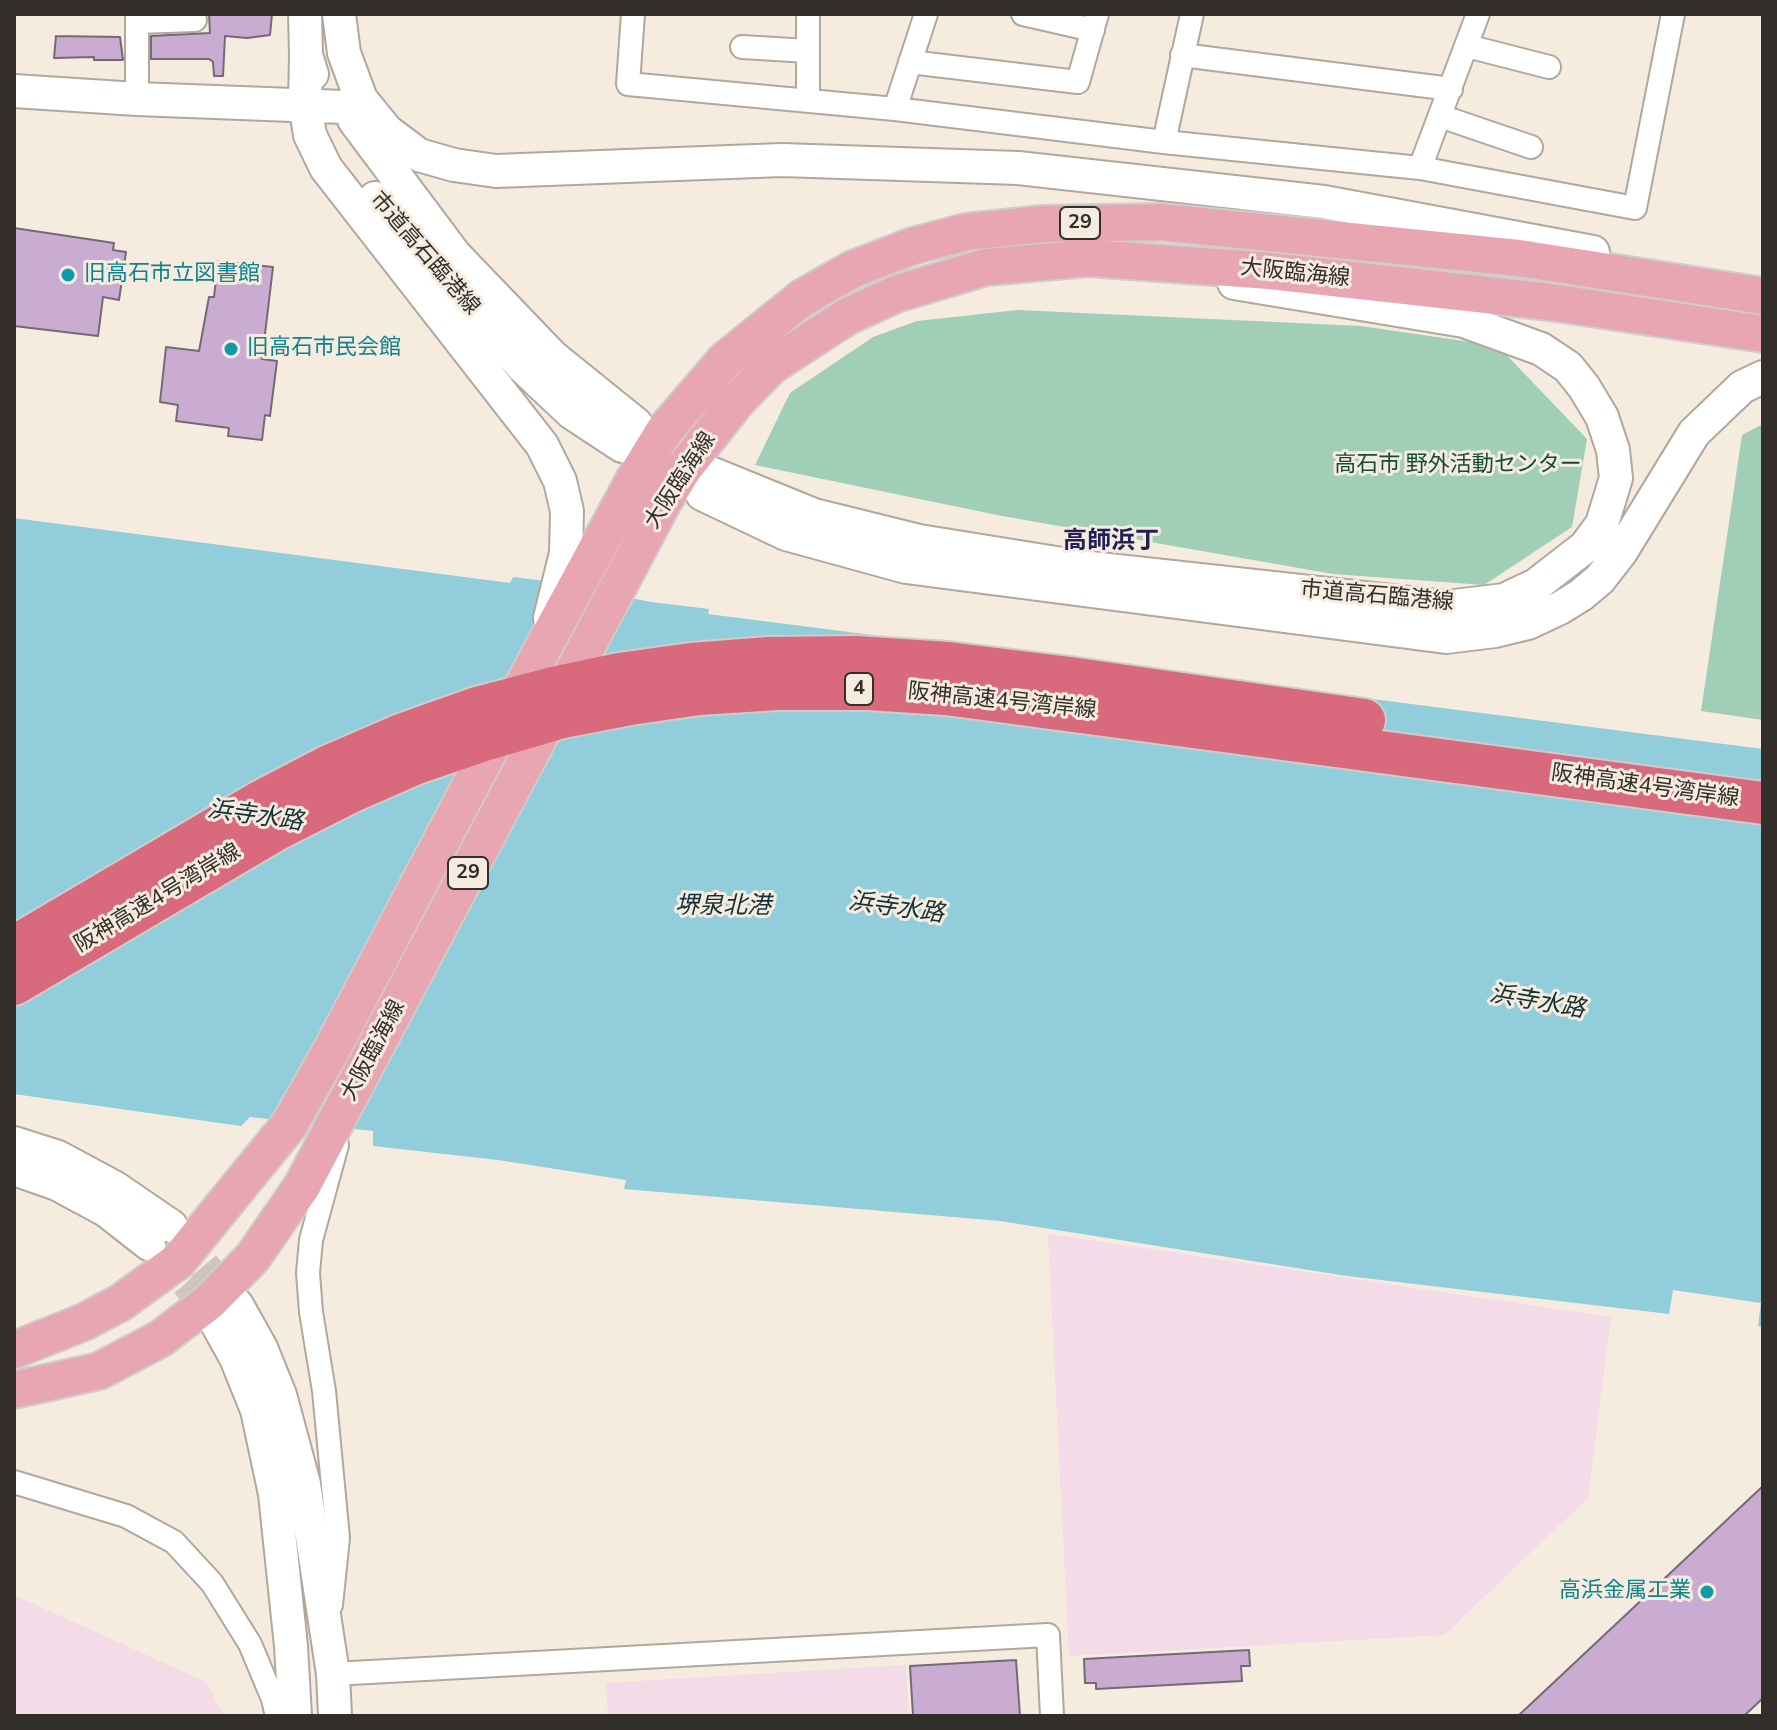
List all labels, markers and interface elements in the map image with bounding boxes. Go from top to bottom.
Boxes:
street label: 市道高石臨港線 [364,187,484,321]
road number: 29 [1060,207,1100,239]
street label: 大阪臨海線 [1239,255,1351,293]
place label: 旧高石市立図書館 [84,262,260,288]
marker: 旧高石市立図書館 [59,266,77,284]
place label: 旧高石市民会館 [247,336,401,362]
marker: 旧高石市民会館 [222,340,240,358]
street label: 大阪臨海線 [640,428,722,534]
park label: 高石市 野外活動センター [1334,453,1582,479]
district label: 高師浜丁 [1063,528,1159,556]
street label: 市道高石臨港線 [1299,577,1455,617]
road number: 4 [845,673,873,705]
street label: 阪神高速4号湾岸線 [907,679,1097,725]
street label: 阪神高速4号湾岸線 [1549,761,1741,813]
water label: 浜寺水路 [205,796,305,838]
street label: 阪神高速4号湾岸線 [70,839,246,959]
road number: 29 [448,857,488,889]
water label: 浜寺水路 [846,888,946,930]
water label: 堺泉北港 [675,893,771,921]
water label: 浜寺水路 [1487,980,1587,1026]
street label: 大阪臨海線 [337,996,411,1106]
place label: 高浜金属工業 [1559,1579,1691,1605]
marker: 高浜金属工業 [1698,1583,1716,1601]

